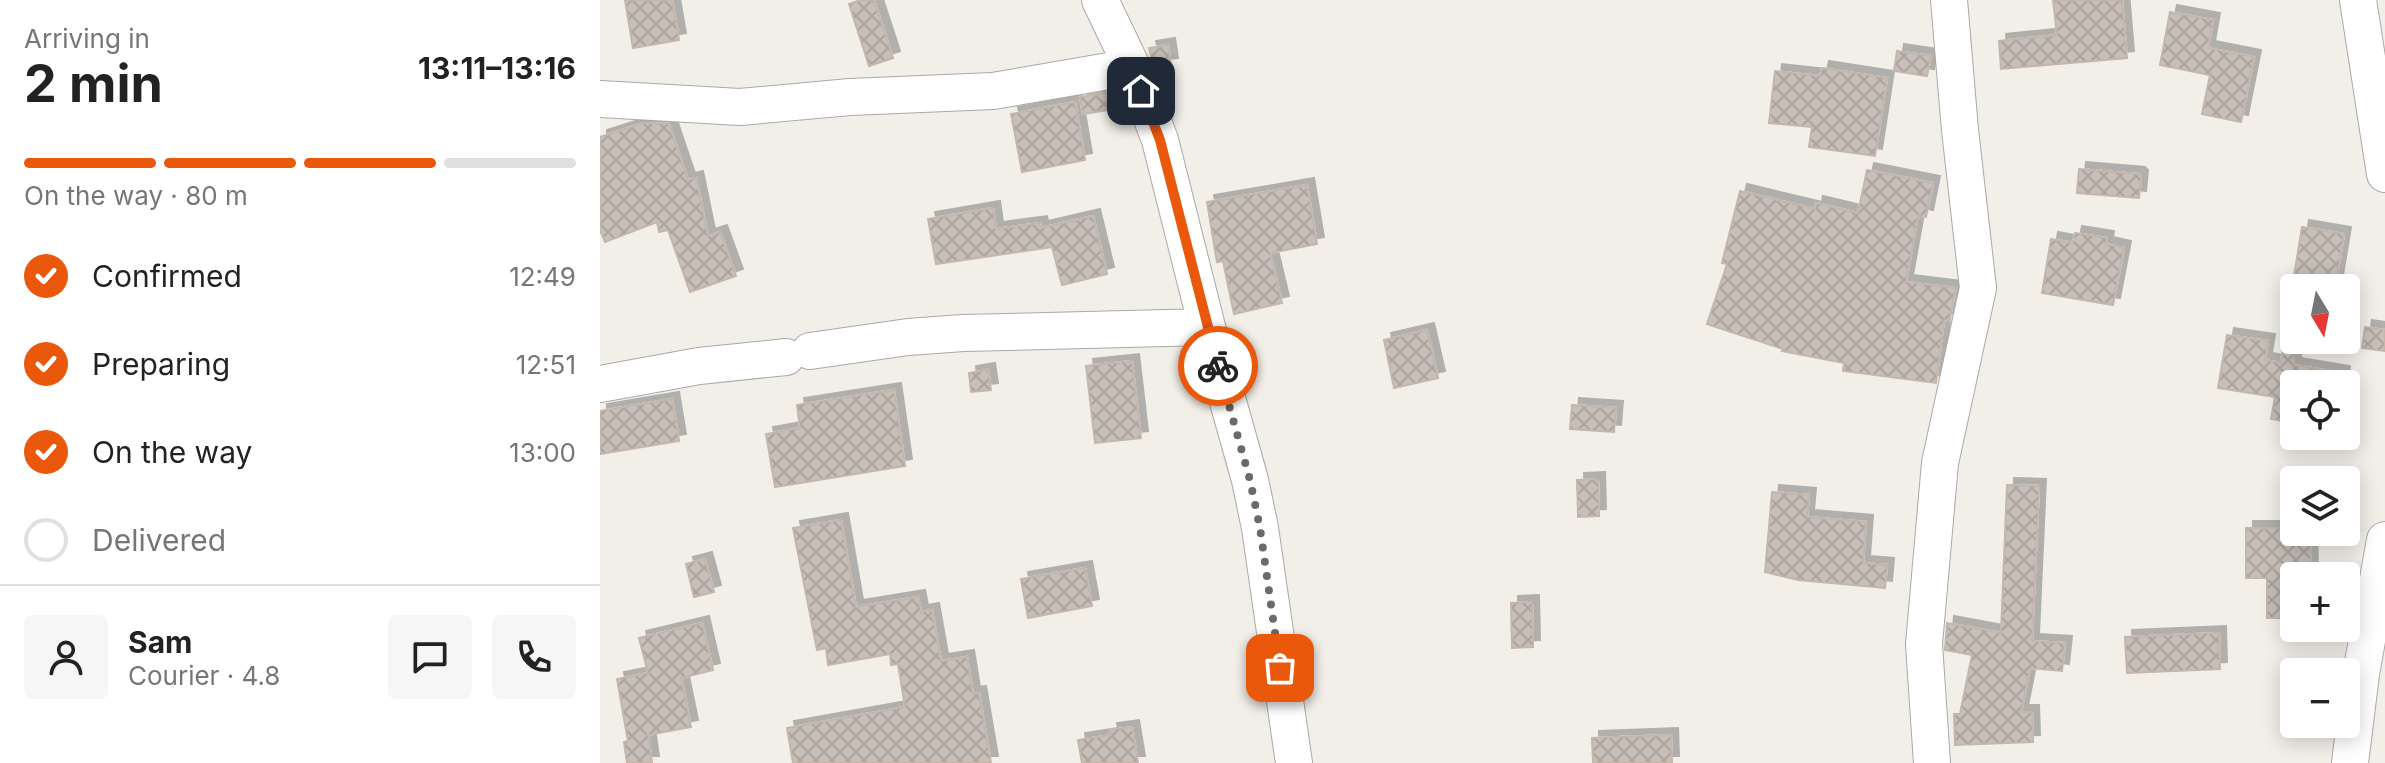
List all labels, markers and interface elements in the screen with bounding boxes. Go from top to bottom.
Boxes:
text: Arriving in [24,23,150,54]
text: 13:11–13:16 [418,50,576,86]
text: 2 min [24,52,163,115]
pin [1107,57,1175,125]
icon: home [1119,69,1163,113]
text: On the way · 80 m [24,180,248,211]
icon: check [24,254,68,298]
text: Confirmed [92,258,242,294]
text: 12:49 [509,261,576,292]
north arrow [2280,274,2360,354]
map controls [2280,274,2360,738]
courier [1178,326,1258,406]
icon: check [24,342,68,386]
icon: bike [1196,344,1240,388]
text: Preparing [92,346,230,382]
text: 12:51 [516,349,576,380]
button: locate [2280,370,2360,450]
icon: check [24,430,68,474]
text: On the way [92,434,252,470]
text: 13:00 [509,437,576,468]
button: layers [2280,466,2360,546]
text: Delivered [92,522,226,558]
button: + [2280,562,2360,642]
button: person [24,615,108,699]
button: chat [388,615,472,699]
button: phone [492,615,576,699]
text: Sam [128,624,192,660]
pin [1246,634,1314,702]
icon: bag [1258,646,1302,690]
button: − [2280,658,2360,738]
text: Courier · 4.8 [128,660,280,691]

